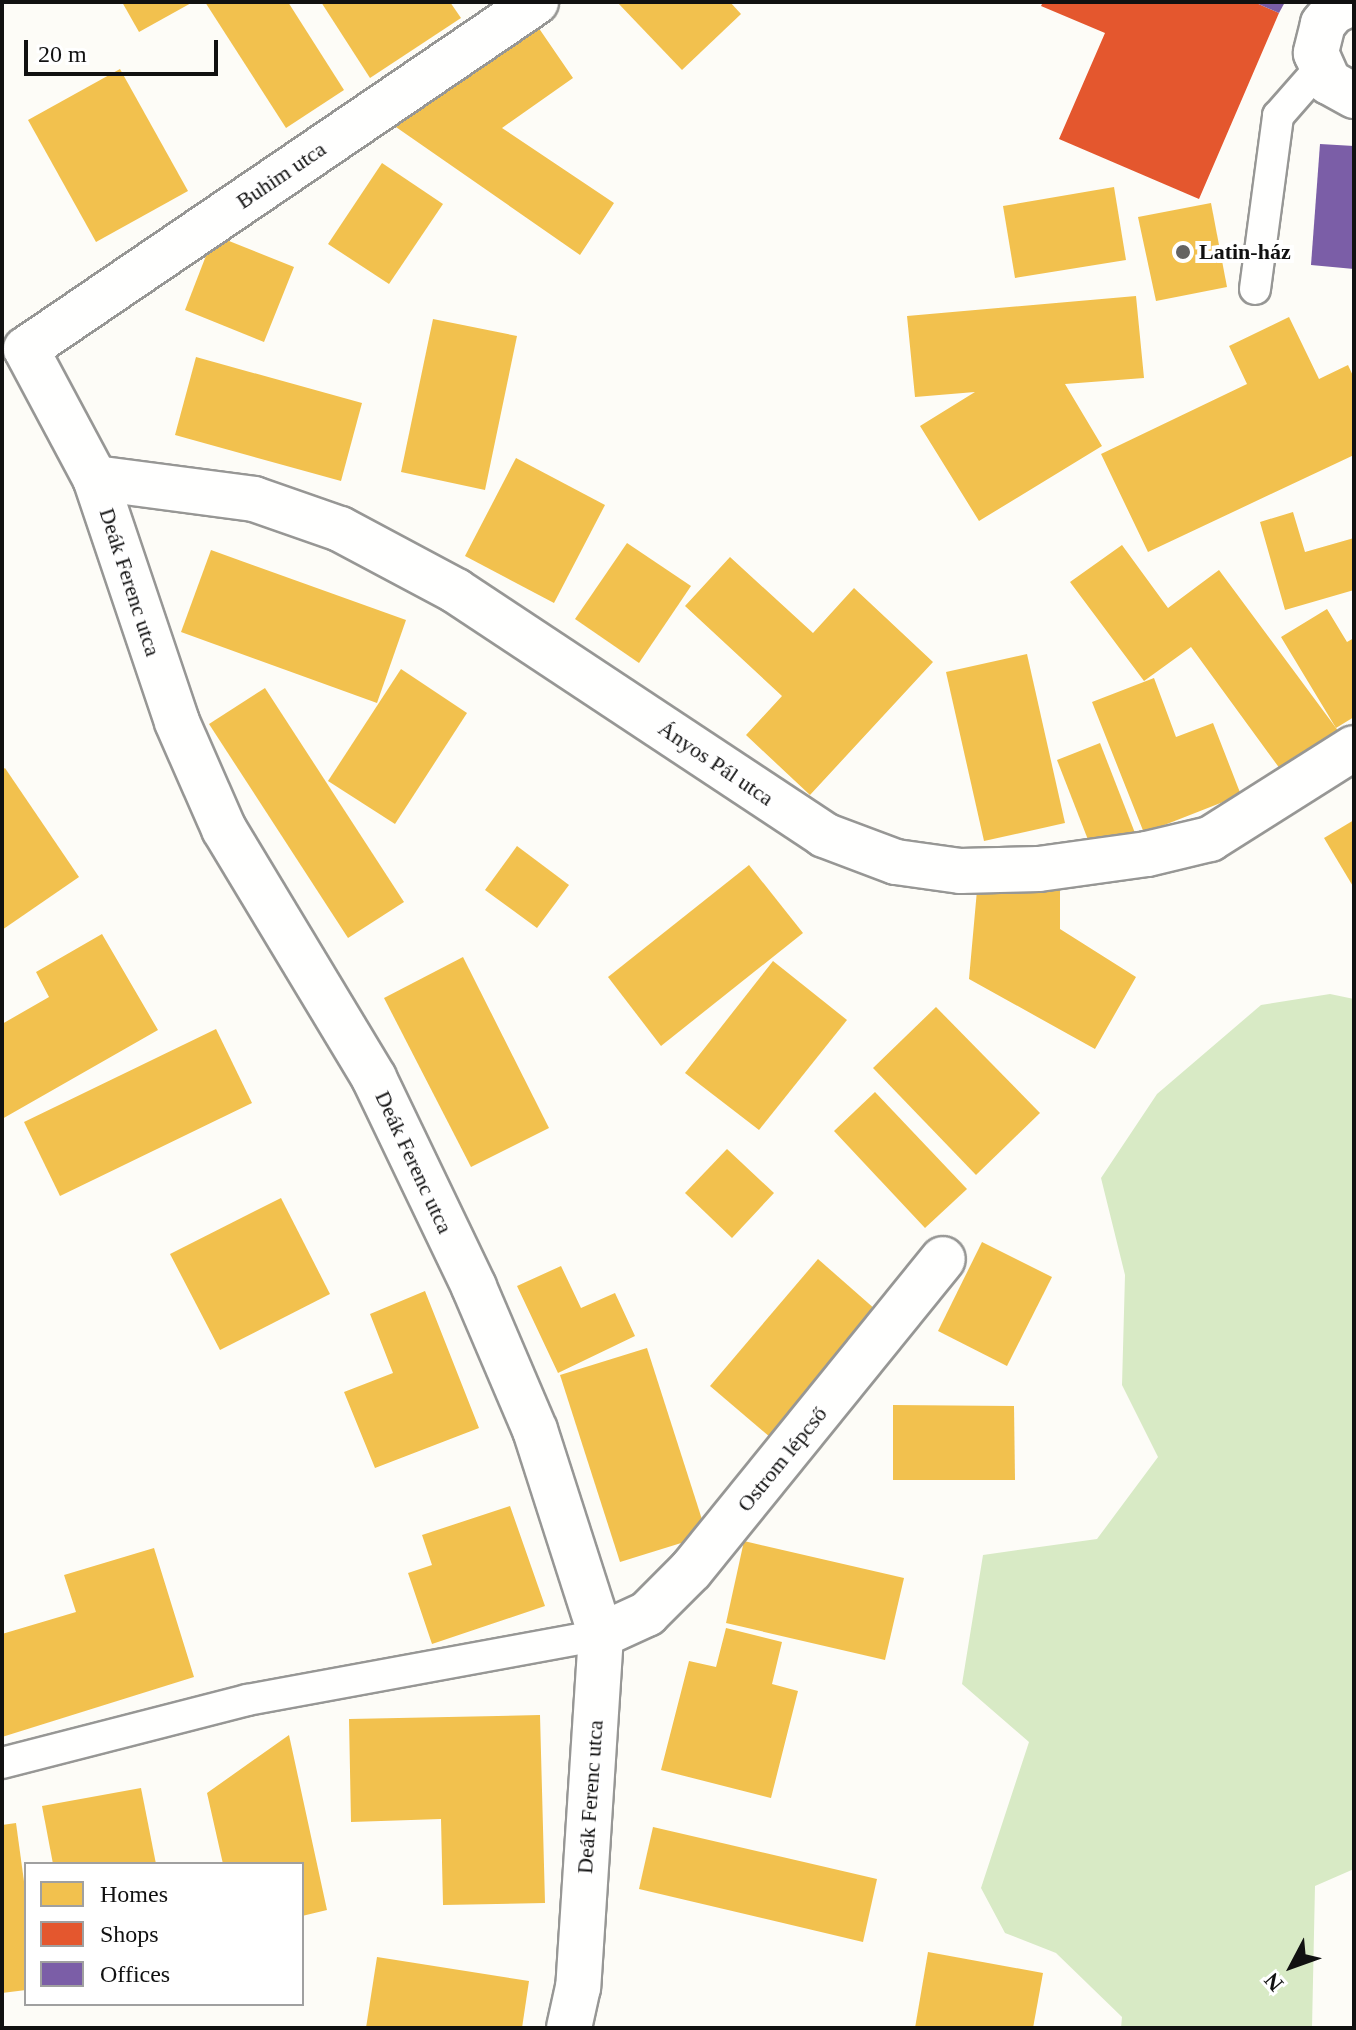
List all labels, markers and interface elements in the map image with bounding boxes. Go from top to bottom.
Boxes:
scale bar [28,24,222,74]
text: 20 m [38,41,87,67]
street label: Buhim utca [231,136,331,214]
place label: Latin-ház [1199,239,1291,265]
marker: Latin-ház [1174,243,1192,261]
street label: Deák Ferenc utca [94,505,166,659]
street label: Ányos Pál utca [653,715,779,811]
street label: Deák Ferenc utca [370,1087,458,1237]
street label: Ostrom lépcső [732,1401,832,1517]
street label: Deák Ferenc utca [571,1719,609,1875]
legend [24,1862,304,2006]
text: Homes [100,1881,168,1907]
text: Shops [100,1921,159,1947]
north arrow [1252,1926,1332,2006]
text: Offices [100,1961,170,1987]
text: N [1259,1968,1288,1996]

